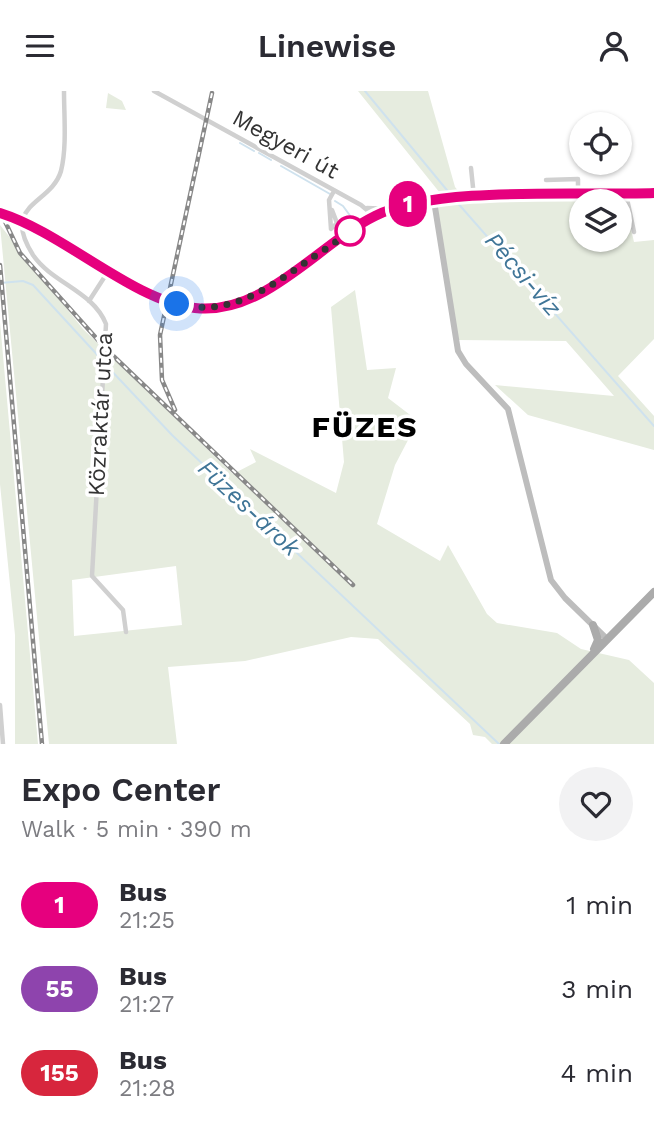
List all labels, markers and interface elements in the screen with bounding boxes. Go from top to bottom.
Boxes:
icon: menu [21,27,59,65]
text: Linewise [258,27,396,65]
icon: person [595,27,633,65]
street label: Megyeri út [228,104,344,185]
map controls [569,112,632,252]
button: locate [569,112,632,175]
line badge: 1 [385,181,431,227]
button: layers [569,189,632,252]
text: 1 [403,190,413,218]
unlabelled marker [335,216,365,246]
water label: Pécsi-víz [479,227,567,322]
your location [159,286,194,321]
street label: Közraktár utca [83,331,118,497]
district label: FÜZES [312,409,418,444]
water label: Füzes-árok [192,454,306,563]
button: heart [559,767,633,841]
text: Expo Center [21,770,220,809]
text: Walk · 5 min · 390 m [21,816,252,843]
text: Bus [119,877,167,907]
text: 1 min [566,890,633,920]
text: 1 [54,891,65,919]
text: 21:25 [119,907,175,934]
text: Bus [119,961,167,991]
text: 3 min [561,974,633,1004]
text: 55 [46,975,73,1003]
text: 21:27 [119,991,174,1018]
text: Bus [119,1045,167,1075]
text: 4 min [560,1058,633,1088]
text: 155 [40,1059,79,1087]
text: 21:28 [119,1075,176,1102]

